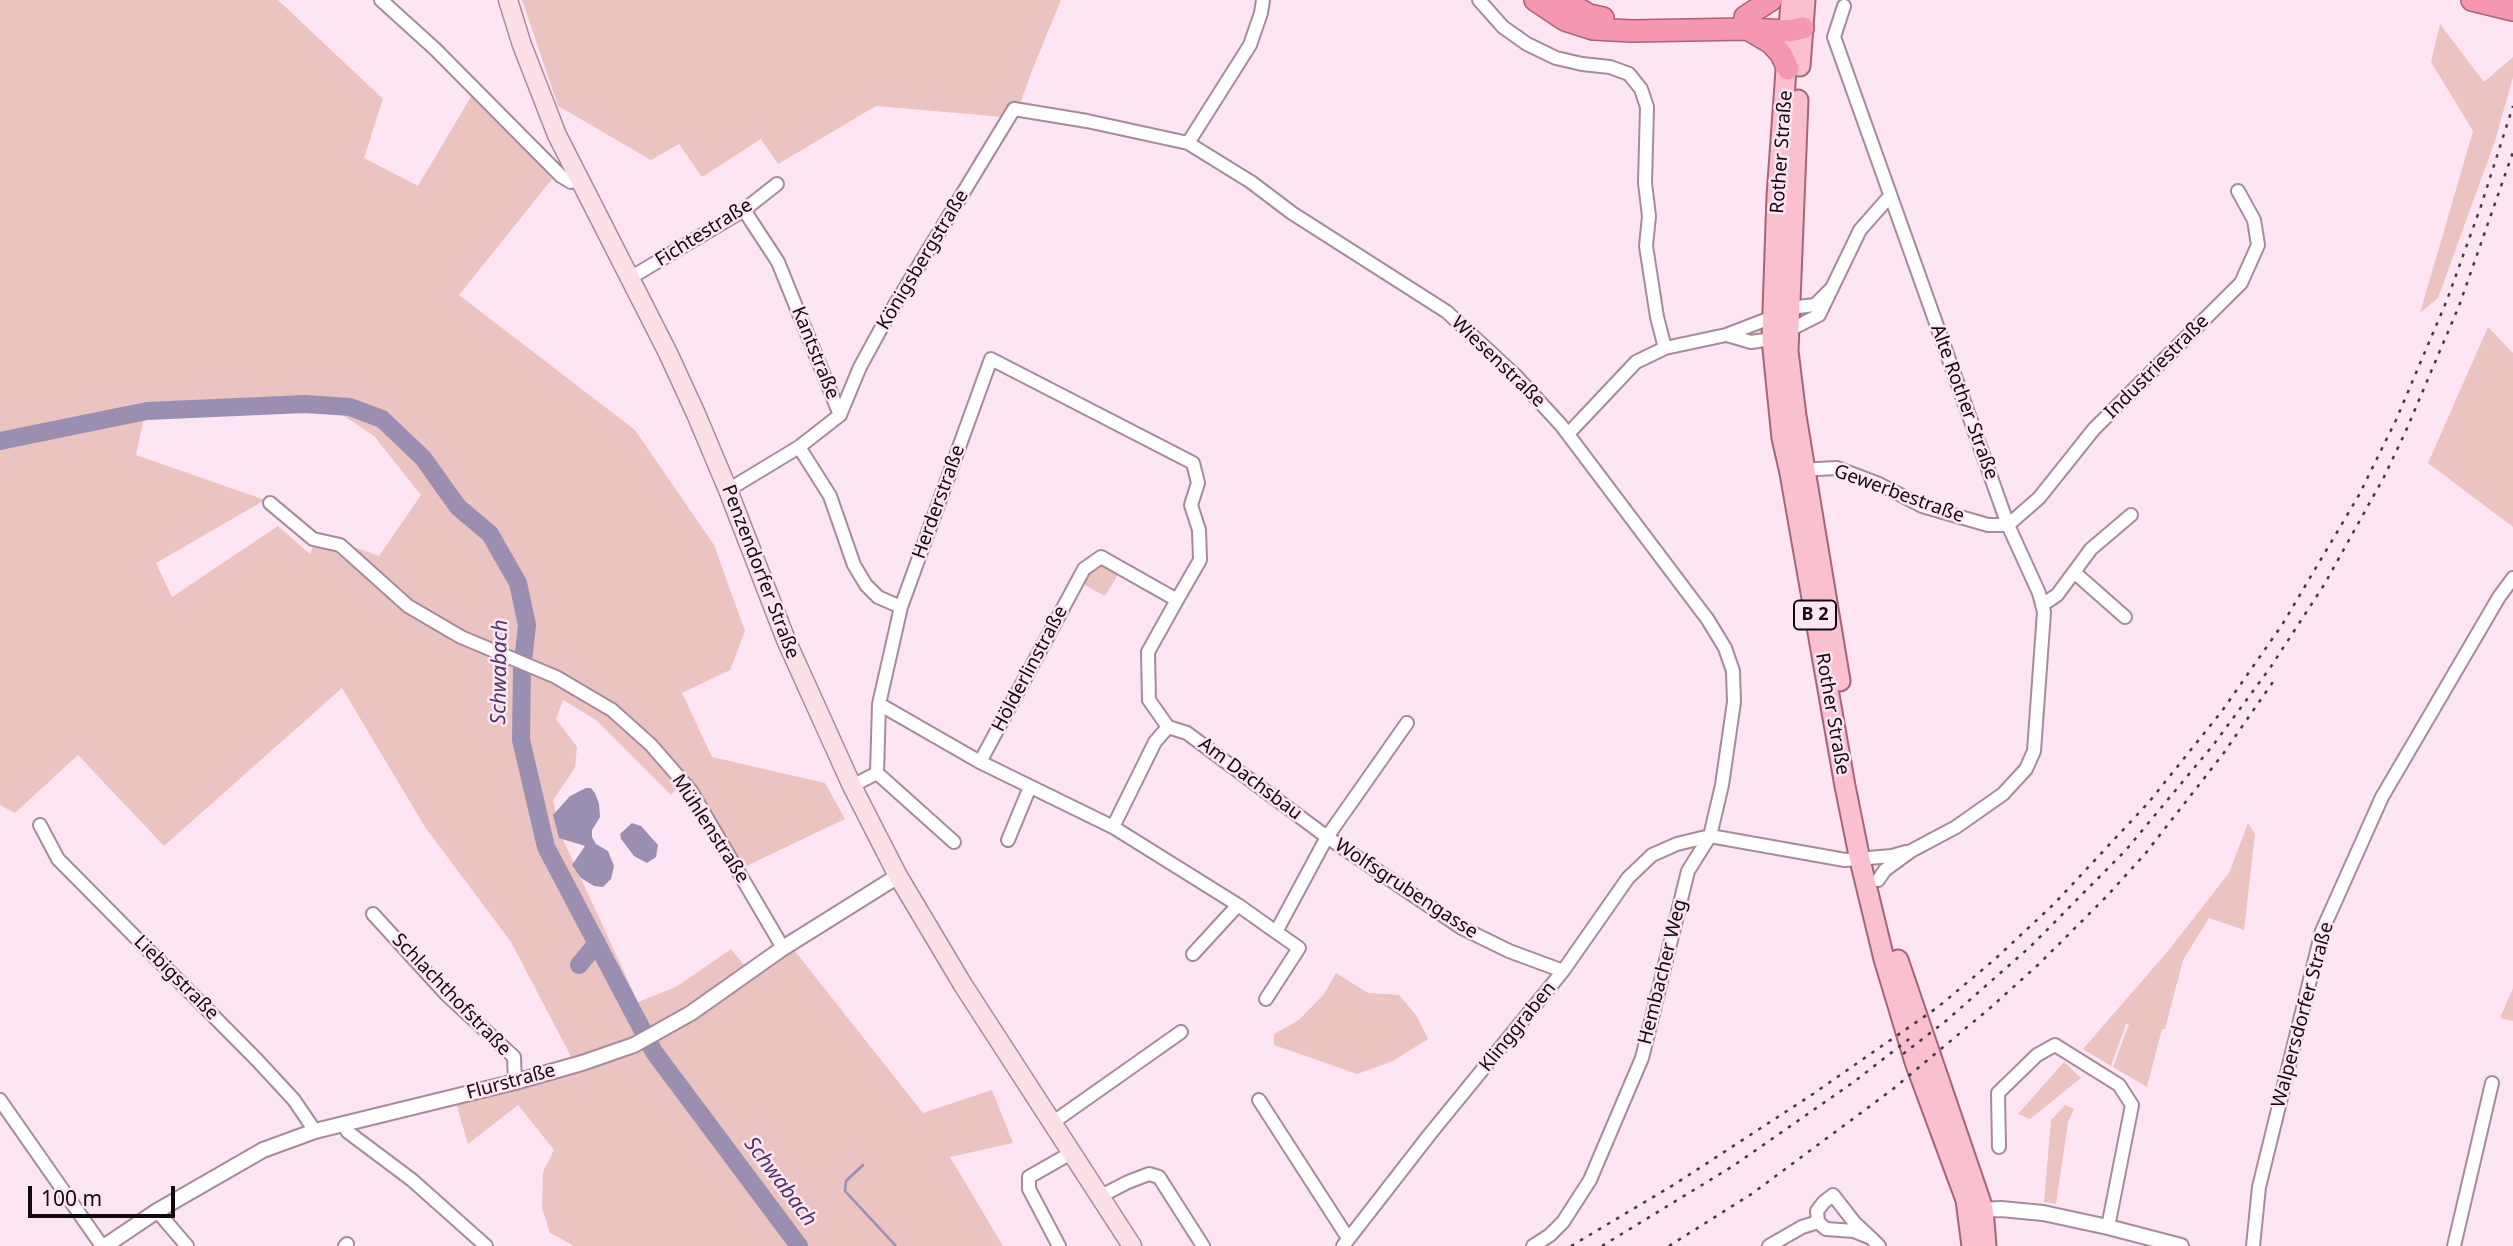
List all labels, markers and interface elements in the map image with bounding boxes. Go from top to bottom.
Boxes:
street label: Rother Straße [1766,90,1798,214]
street label: Königsbergstraße [872,186,974,334]
street label: Fichtestraße [651,194,757,272]
street label: Kantstraße [786,303,844,403]
street label: Industriestraße [2100,310,2214,424]
street label: Wiesenstraße [1446,312,1550,412]
street label: Alte Rother Straße [1925,321,2003,483]
street label: Herderstraße [908,442,970,562]
street label: Gewerbestraße [1831,460,1967,528]
street label: Penzendorfer Straße [716,482,804,662]
road number: B 2 [1794,600,1836,630]
street label: Hölderlinstraße [987,602,1073,736]
water label: Schwabach [486,619,514,725]
street label: Rother Straße [1810,651,1854,777]
street label: Am Dachsbau [1194,733,1306,825]
street label: Mühlenstraße [666,770,754,888]
street label: Wolfsgrubengasse [1330,834,1482,944]
street label: Hembacher Weg [1634,897,1692,1047]
street label: Walpersdorfer Straße [2267,920,2339,1110]
street label: Schlachthofstraße [387,929,515,1061]
street label: Liebigstraße [129,931,223,1025]
street label: Klinggraben [1475,977,1561,1077]
street label: Flurstraße [464,1059,558,1105]
water label: Schwabach [738,1132,822,1232]
scale bar [32,1172,178,1216]
text: 100 m [41,1184,102,1212]

